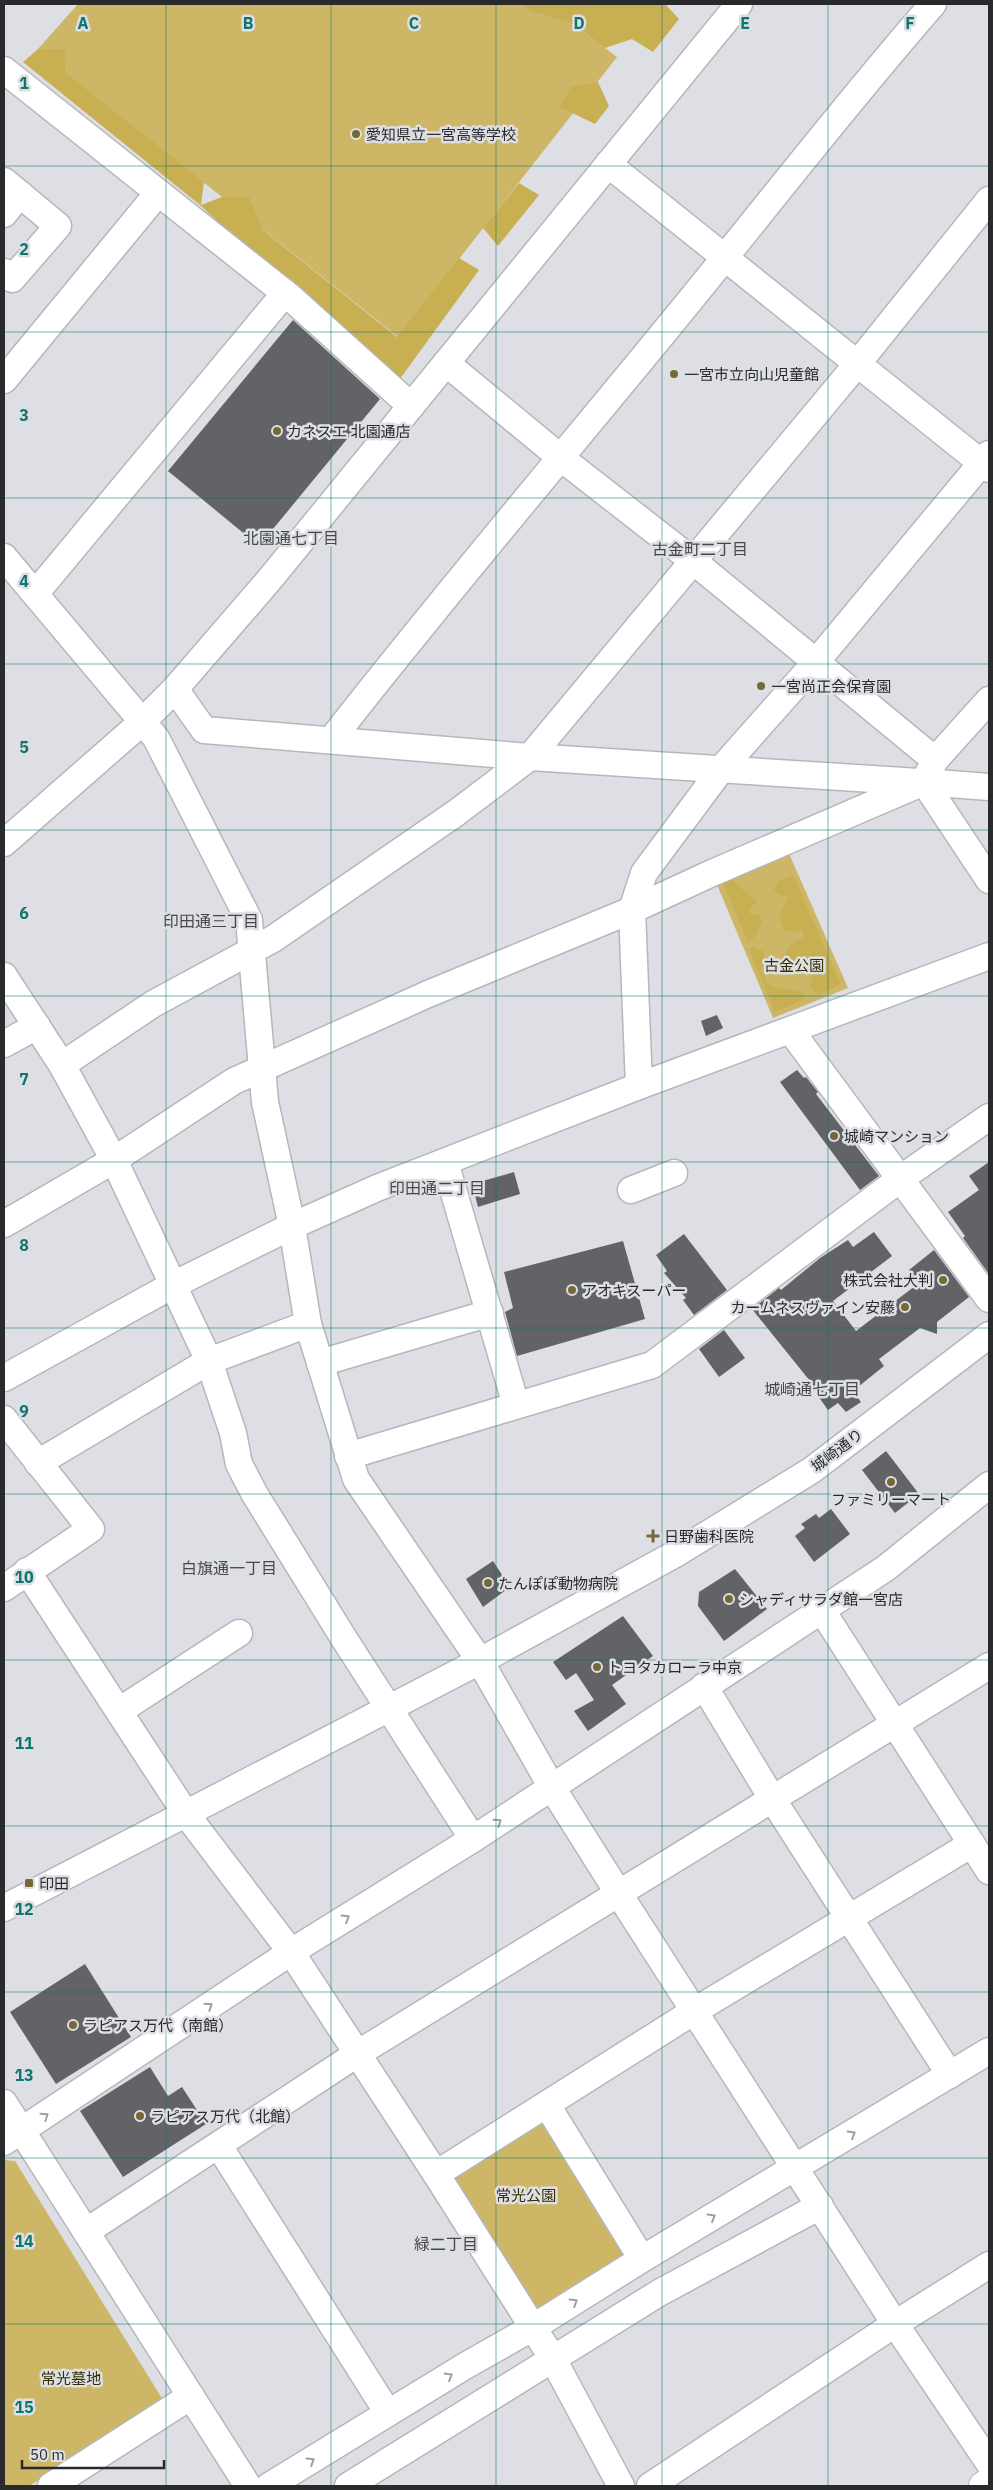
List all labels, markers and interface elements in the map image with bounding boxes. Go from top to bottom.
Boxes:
text: A [78,13,89,33]
text: B [243,13,254,33]
text: C [409,13,419,33]
text: D [573,13,585,33]
text: E [740,13,750,33]
text: F [905,13,915,33]
text: 1 [19,73,29,93]
place label: 愛知県立一宮高等学校 [366,125,516,144]
marker: 愛知県立一宮高等学校 [350,128,362,140]
text: 2 [19,239,29,259]
place label: 一宮市立向山児童館 [684,365,819,384]
marker: 一宮市立向山児童館 [668,368,680,380]
text: 3 [19,405,29,425]
place label: カネスエ 北園通店 [287,422,411,441]
marker: カネスエ 北園通店 [271,425,283,437]
district label: 北園通七丁目 [243,528,339,548]
district label: 古金町二丁目 [652,539,748,559]
text: 4 [19,571,29,591]
place label: 一宮尚正会保育園 [771,677,891,696]
marker: 一宮尚正会保育園 [755,680,767,692]
text: 5 [19,737,29,757]
text: 6 [19,903,29,923]
district label: 印田通三丁目 [163,911,259,931]
park label: 古金公園 [764,956,824,975]
text: 7 [19,1069,29,1089]
place label: 城崎マンション [844,1127,949,1146]
marker: 城崎マンション [828,1130,840,1142]
district label: 印田通二丁目 [389,1178,485,1198]
text: 8 [19,1235,29,1255]
place label: 株式会社大判 [843,1271,933,1290]
marker: 株式会社大判 [937,1274,949,1286]
place label: アオキスーパー [582,1281,686,1300]
marker: アオキスーパー [566,1284,578,1296]
place label: カームネスヴァイン安藤 [730,1298,895,1317]
marker: カームネスヴァイン安藤 [899,1301,911,1313]
district label: 城崎通七丁目 [764,1379,860,1399]
text: 9 [19,1401,29,1421]
street label: 城崎通り [807,1424,867,1476]
marker: ファミリーマート [885,1476,897,1488]
place label: ファミリーマート [831,1490,951,1509]
place label: 日野歯科医院 [664,1527,754,1546]
marker: 日野歯科医院 [646,1529,660,1543]
district label: 白旗通一丁目 [181,1558,277,1578]
text: 10 [14,1567,34,1587]
place label: たんぽぽ動物病院 [498,1574,618,1593]
marker: たんぽぽ動物病院 [482,1577,494,1589]
place label: シャディサラダ館一宮店 [739,1590,903,1609]
marker: シャディサラダ館一宮店 [723,1593,735,1605]
place label: トヨタカローラ中京 [607,1658,742,1677]
marker: トヨタカローラ中京 [591,1661,603,1673]
text: 11 [14,1733,34,1753]
one-way arrow [492,1819,502,1828]
place label: 印田 [39,1874,69,1893]
marker: 印田 [23,1877,35,1889]
text: 12 [14,1899,34,1919]
one-way arrow [340,1915,349,1925]
one-way arrow [204,2003,213,2013]
place label: ラピアス万代（南館） [83,2016,233,2035]
marker: ラピアス万代（南館） [67,2019,79,2031]
text: 13 [14,2065,34,2085]
place label: ラピアス万代（北館） [150,2107,300,2126]
marker: ラピアス万代（北館） [134,2110,146,2122]
one-way arrow [39,2112,48,2122]
one-way arrow [846,2130,855,2140]
park label: 常光公園 [496,2186,556,2205]
one-way arrow [707,2214,716,2224]
text: 14 [14,2231,34,2251]
district label: 緑二丁目 [414,2234,478,2254]
one-way arrow [568,2299,577,2308]
park label: 常光墓地 [41,2369,101,2388]
one-way arrow [444,2372,453,2382]
text: 15 [14,2397,34,2417]
scale bar [22,2438,165,2470]
text: 50 m [30,2445,65,2464]
one-way arrow [305,2457,314,2467]

